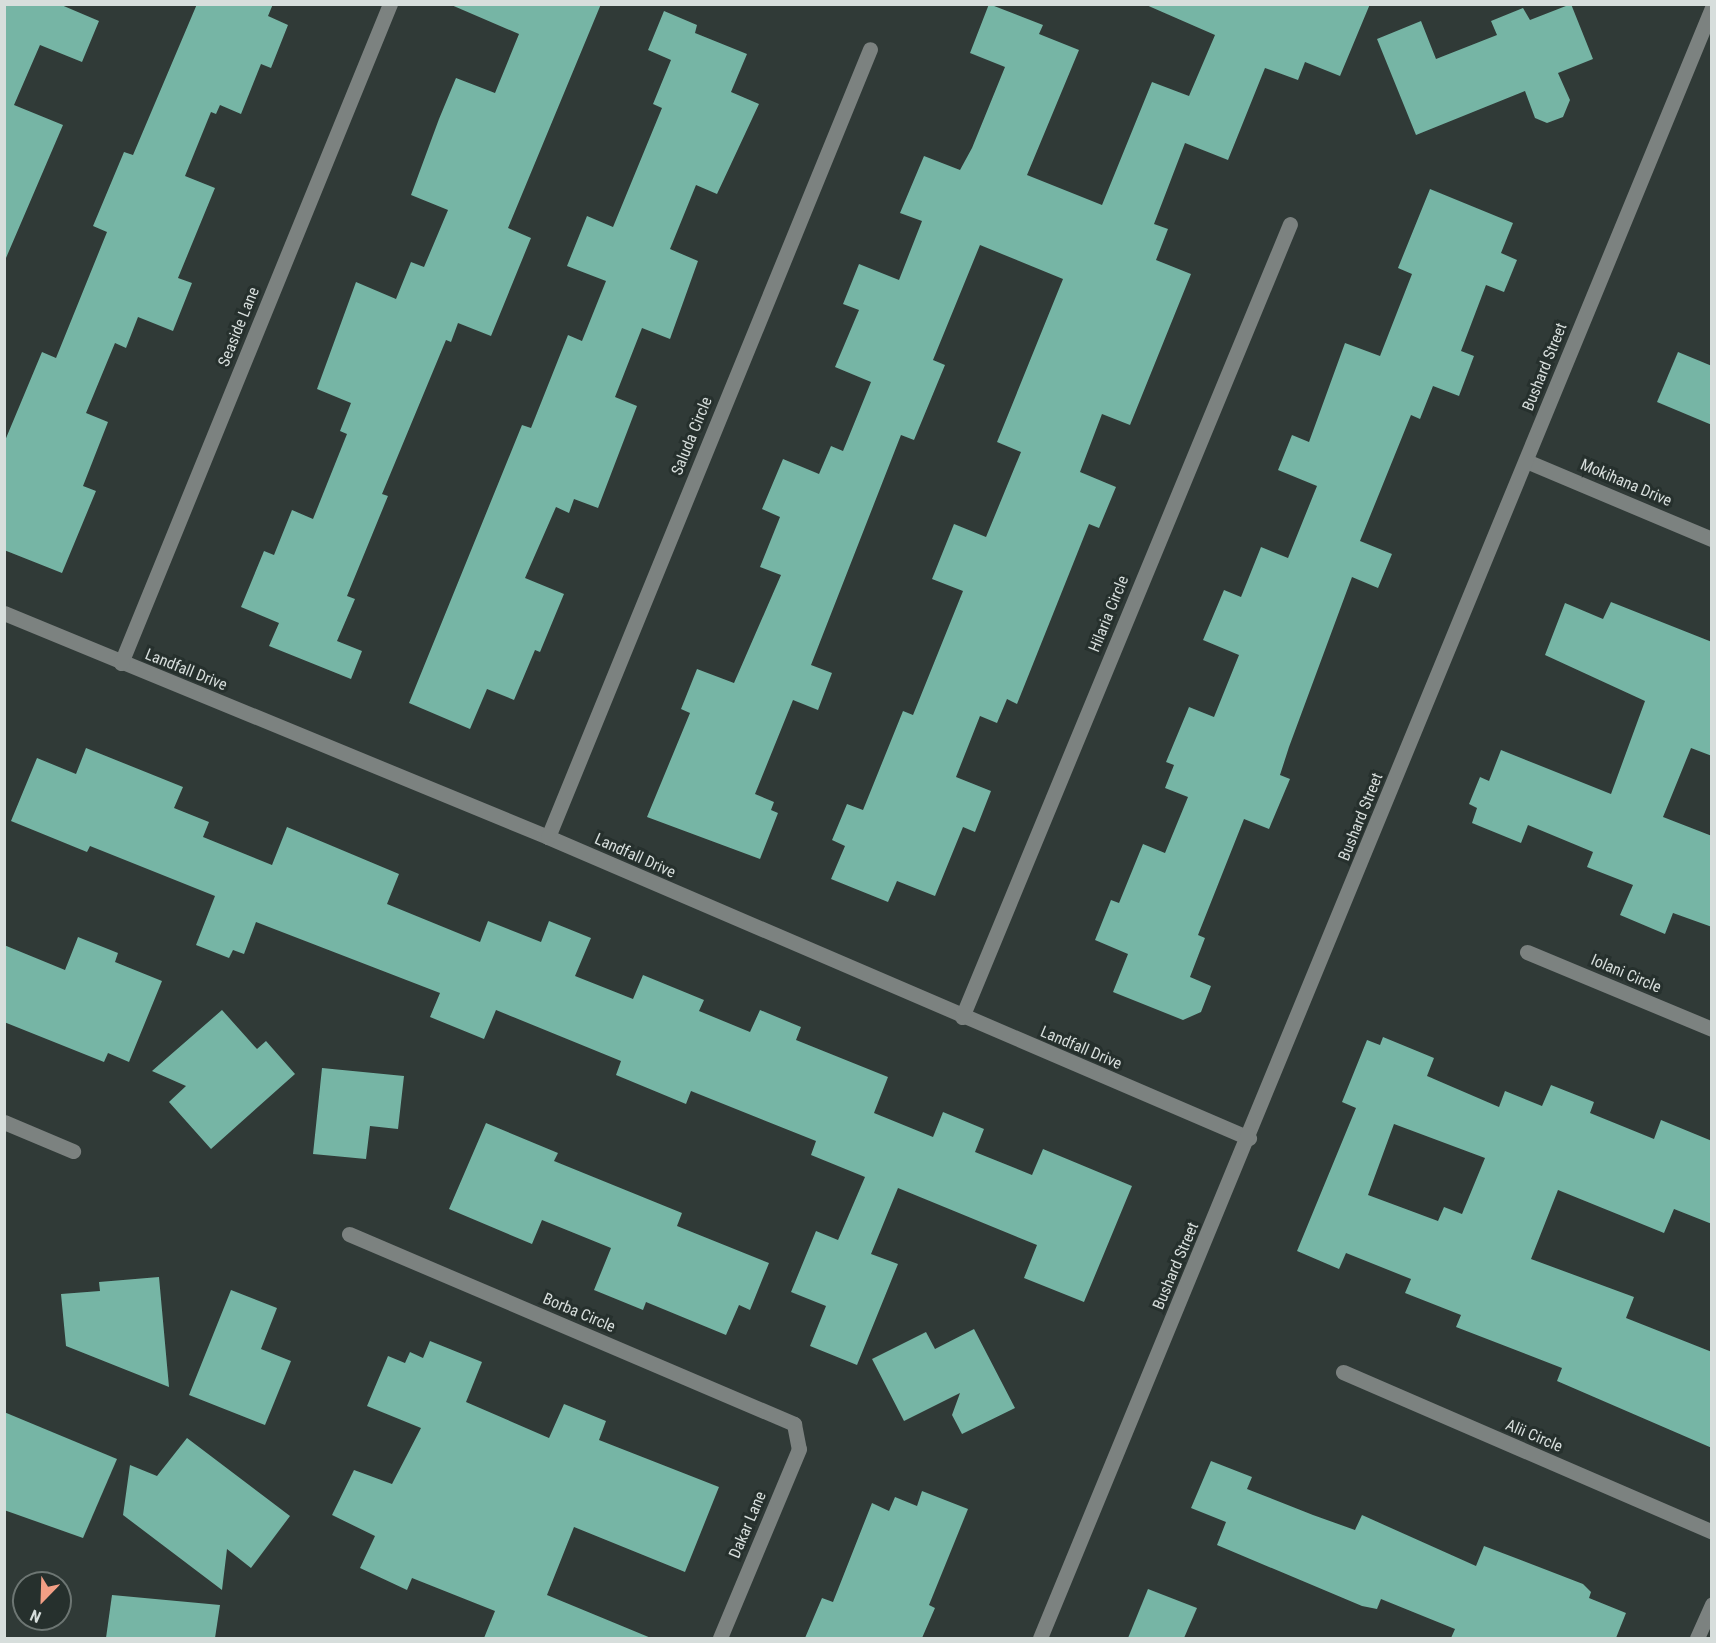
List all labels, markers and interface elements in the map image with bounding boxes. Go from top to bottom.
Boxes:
street label: Seaside Lane [214,284,264,370]
street label: Bushard Street [1519,320,1571,414]
street label: Saluda Circle [668,394,716,478]
street label: Mokihana Drive [1577,455,1675,511]
street label: Hilaria Circle [1085,573,1133,655]
street label: Landfall Drive [142,645,230,695]
street label: Bushard Street [1335,770,1387,864]
street label: Landfall Drive [592,830,678,882]
street label: Iolani Circle [1588,951,1664,997]
street label: Landfall Drive [1037,1022,1125,1074]
street label: Bushard Street [1149,1219,1203,1313]
street label: Borba Circle [540,1289,618,1337]
street label: Alii Circle [1503,1415,1565,1457]
street label: Dakar Lane [725,1489,771,1561]
north arrow [12,1571,72,1631]
text: N [27,1606,44,1627]

